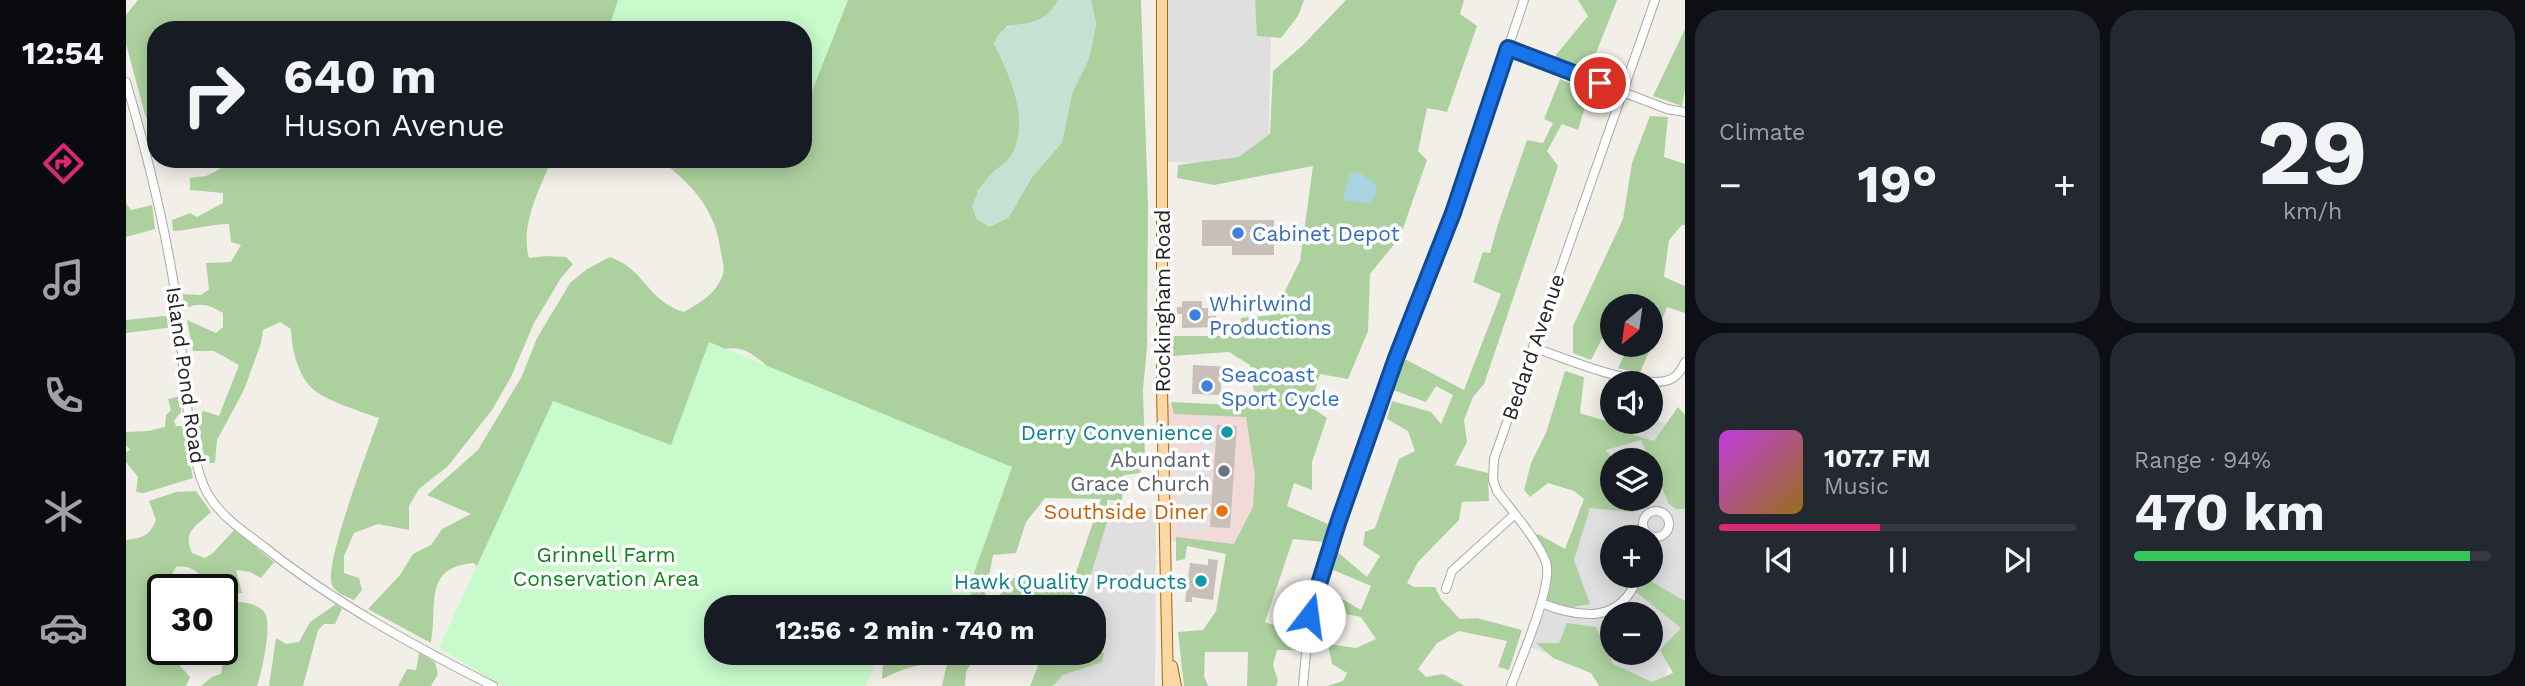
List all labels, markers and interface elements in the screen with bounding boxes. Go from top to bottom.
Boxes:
text: 12:54 [22,34,104,72]
text: 640 m [283,47,437,105]
icon: right [168,49,259,140]
pin [1570,53,1630,113]
icon: arrive [1581,64,1619,102]
text: 29 [2257,99,2368,206]
text: Huson Avenue [283,106,505,144]
text: Climate [1719,119,1805,146]
icon: directions [39,139,88,188]
text: 19° [1857,154,1938,215]
text: − [1719,163,1742,207]
text: + [2053,163,2076,207]
text: km/h [2283,198,2342,225]
street label: Rockingham Road [1150,210,1175,392]
place label: Cabinet Depot [1252,221,1400,246]
marker: Cabinet Depot [1230,225,1246,241]
icon: music [39,255,88,304]
street label: Bedard Avenue [1496,271,1570,423]
street label: Island Pond Road [161,285,211,465]
place label: Whirlwind Productions [1209,291,1332,340]
north arrow [1600,294,1662,357]
map controls [1600,294,1663,665]
marker: Whirlwind Productions [1187,307,1203,323]
place label: Seacoast Sport Cycle [1221,362,1340,411]
icon: phone [39,371,88,420]
button: sound [1600,371,1663,434]
marker: Seacoast Sport Cycle [1199,378,1215,394]
place label: Derry Convenience [1021,420,1213,445]
marker: Derry Convenience [1219,424,1235,440]
text: 107.7 FM [1824,443,1931,473]
place label: Abundant Grace Church [1070,447,1210,496]
text: Range · 94% [2134,447,2271,474]
button: layers [1600,448,1663,511]
marker: Abundant Grace Church [1216,463,1232,479]
text: Music [1824,473,1889,500]
text: 470 km [2134,482,2325,543]
icon: climate [39,487,88,536]
place label: Southside Diner [1044,499,1208,524]
marker: Southside Diner [1214,503,1230,519]
button: + [1600,525,1663,588]
icon: previous [1760,541,1798,579]
icon: pause [1879,541,1917,579]
icon: next [1998,541,2036,579]
park label: Grinnell Farm Conservation Area [513,542,699,591]
place label: Hawk Quality Products [954,569,1187,594]
marker: Hawk Quality Products [1193,573,1209,589]
speed limit sign: 30 [147,574,238,665]
position arrow [1272,579,1346,653]
button: − [1600,602,1663,665]
icon: car [39,603,88,652]
text: 12:56 · 2 min · 740 m [775,615,1035,645]

